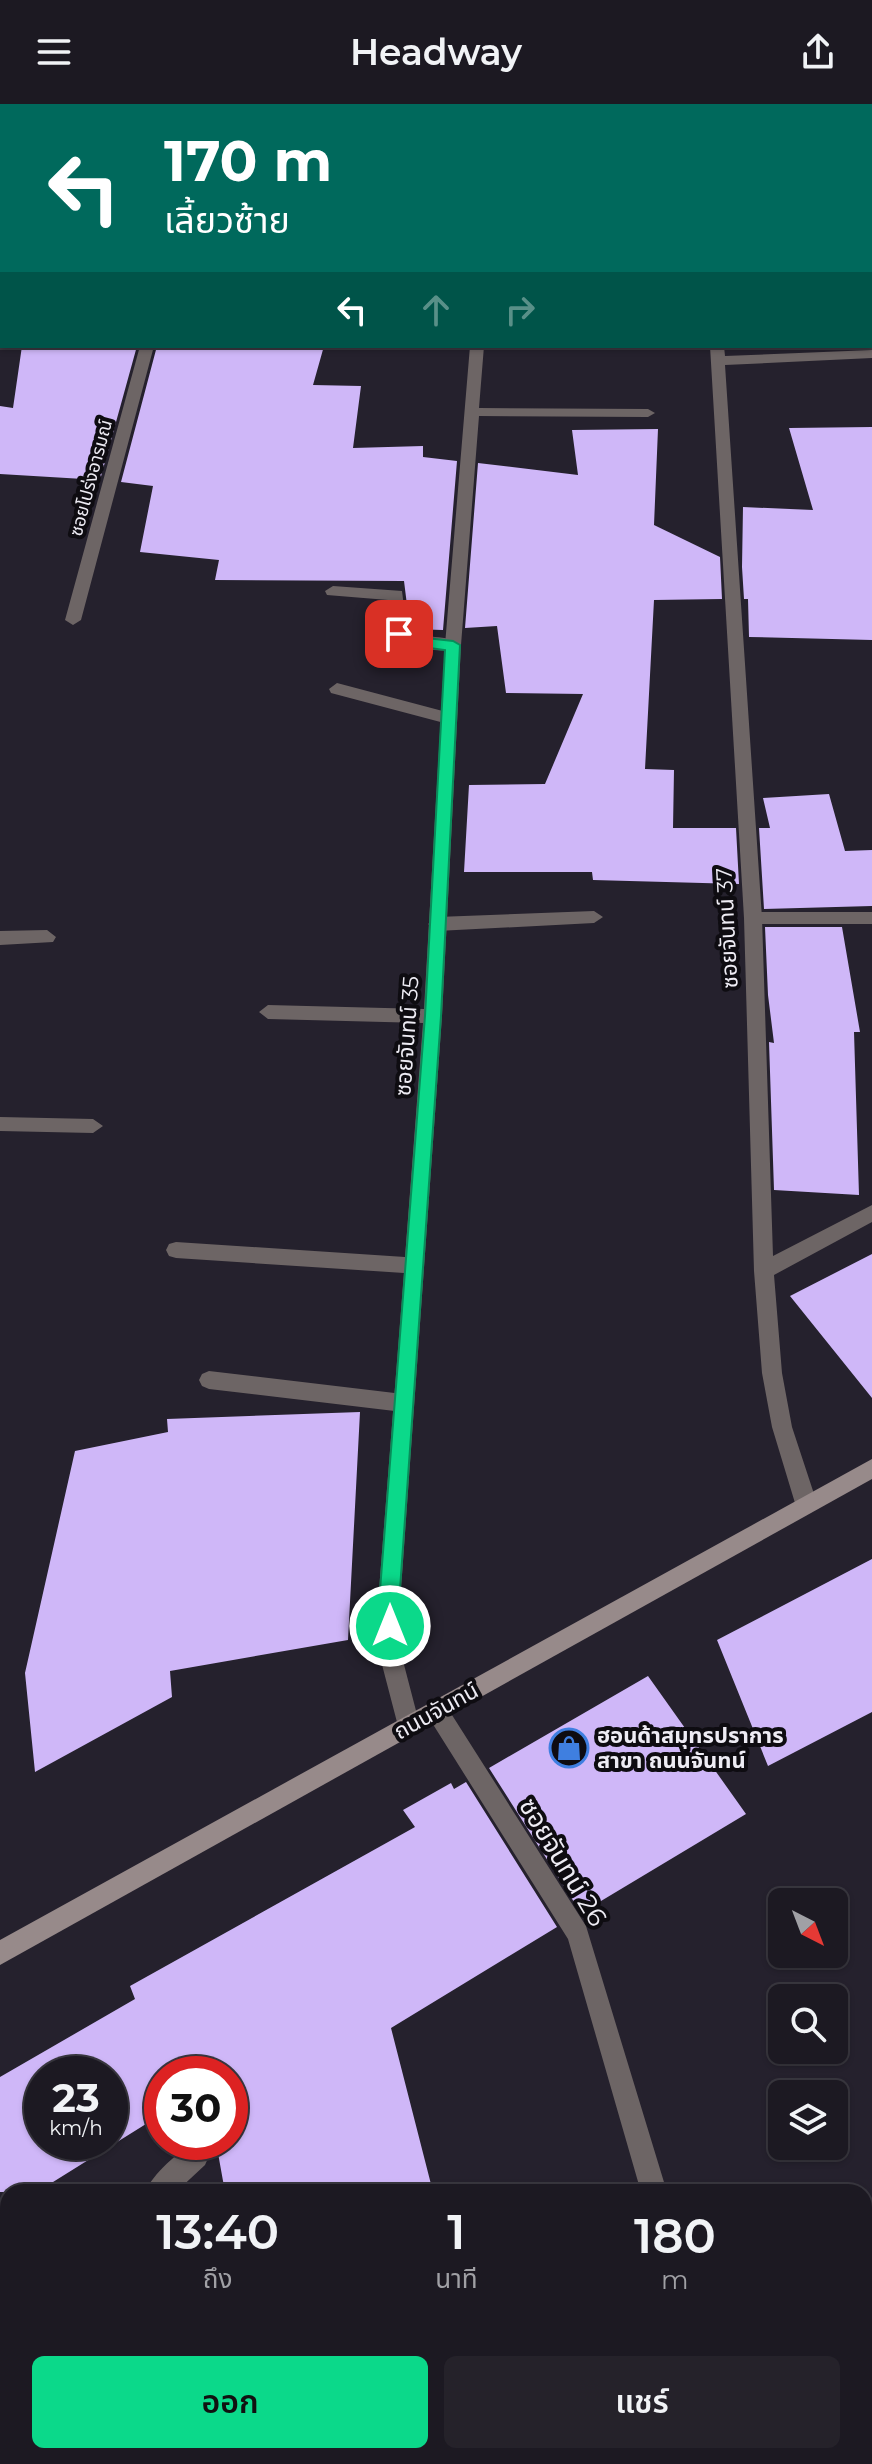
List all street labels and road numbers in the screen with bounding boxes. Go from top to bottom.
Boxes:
street label: ซอยโปร่งอารมณ์ [65,417,117,539]
street label: ซอยจันทน์ 37 [710,867,744,989]
street label: ซอยจันทน์ 35 [389,975,425,1097]
street label: ถนนจันทน์ [389,1677,483,1745]
street label: ซอยจันทน์ 26 [512,1792,614,1932]

